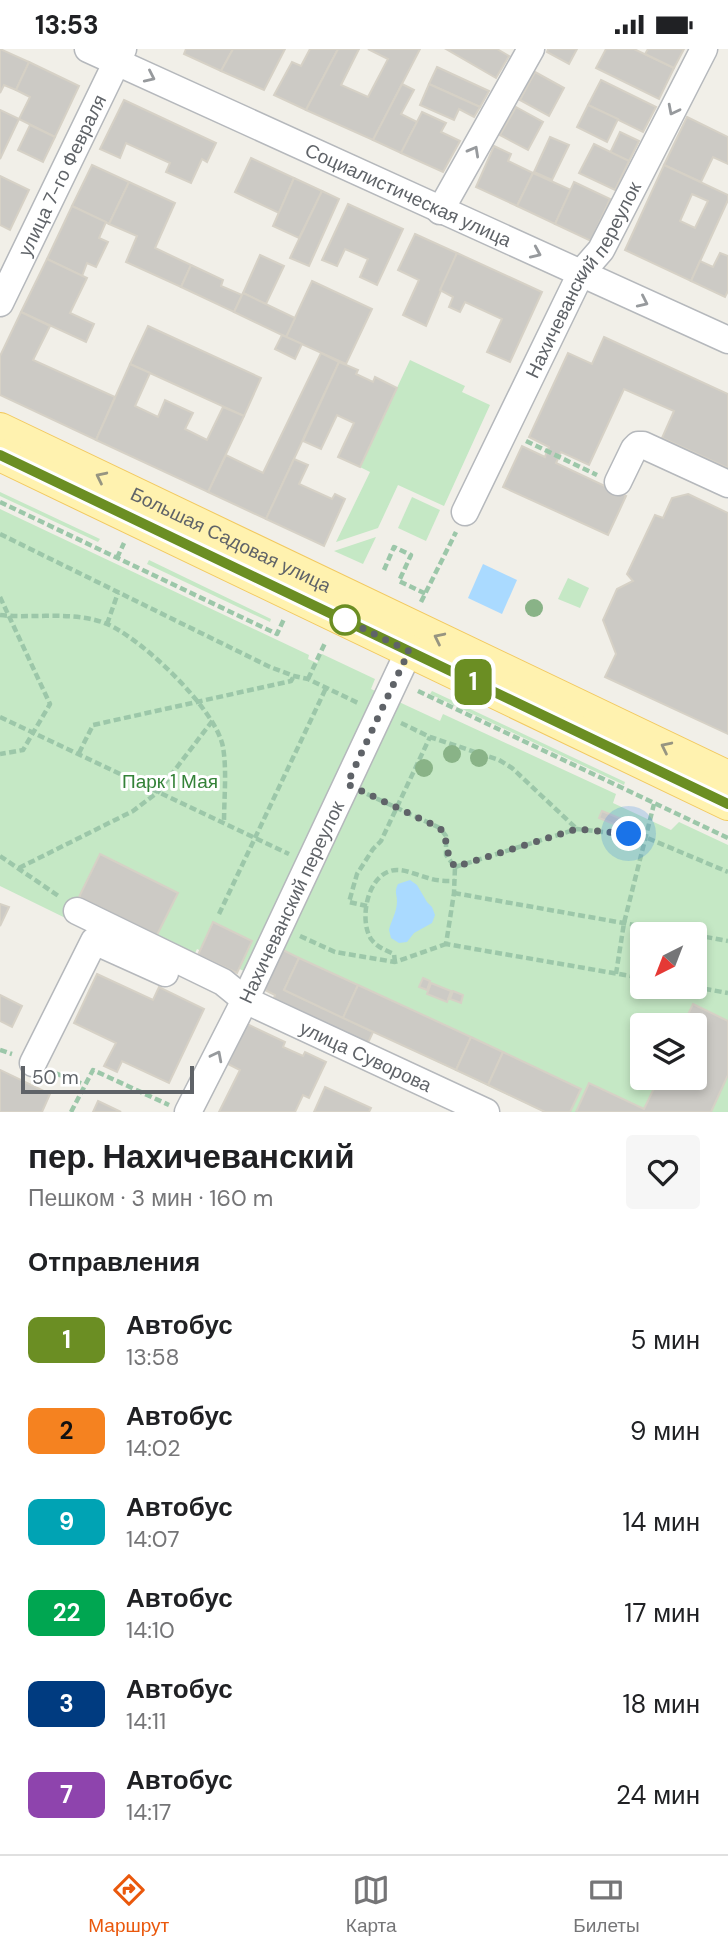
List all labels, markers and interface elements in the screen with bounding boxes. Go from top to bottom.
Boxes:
text: 13:53 [35,8,99,42]
one-way arrow [143,69,156,83]
street label: улица 7-го Февраля [12,90,112,260]
one-way arrow [668,103,681,115]
street label: Социалистическая улица [301,137,516,253]
one-way arrow [466,146,479,158]
street label: Нахичеванский переулок [519,177,647,382]
one-way arrow [529,245,541,259]
one-way arrow [636,293,649,307]
one-way arrow [96,471,108,485]
street label: Большая Садовая улица [127,481,336,598]
unlabelled marker [330,605,360,635]
one-way arrow [434,633,446,647]
line badge: 1 [450,659,496,705]
text: 1 [469,666,477,697]
one-way arrow [661,741,673,755]
park label: Парк 1 Мая [122,769,218,794]
street label: Нахичеванский переулок [233,796,350,1007]
your location [611,816,646,851]
north arrow [630,922,707,999]
map controls [630,922,707,1090]
button: layers [630,1013,707,1090]
street label: улица Суворова [296,1015,436,1098]
one-way arrow [208,1051,222,1063]
scale bar [21,1063,194,1095]
text: 50 m [32,1065,79,1090]
text: пер. Нахичеванский [28,1135,354,1178]
button: heart [626,1135,700,1209]
text: Пешком · 3 мин · 160 m [28,1183,273,1213]
text: Отправления [28,1245,200,1279]
text: Автобус [126,1308,233,1342]
text: 5 мин [630,1323,700,1357]
text: 1 [62,1324,71,1355]
text: 13:58 [126,1342,179,1372]
text: Автобус [126,1399,233,1433]
text: 9 мин [630,1414,700,1448]
text: 2 [60,1415,73,1446]
text: 14:02 [126,1433,181,1463]
text: Автобус [126,1490,233,1524]
text: 14 мин [622,1505,700,1539]
text: 9 [59,1506,74,1537]
text: 14:07 [126,1524,179,1554]
text: Автобус [126,1581,233,1615]
text: 17 мин [624,1596,700,1630]
text: 22 [53,1597,80,1628]
text: 14:10 [126,1615,175,1645]
text: Автобус [126,1672,233,1706]
text: 18 мин [622,1687,700,1721]
text: 3 [59,1688,74,1719]
text: 14:11 [126,1706,166,1736]
text: Автобус [126,1763,233,1797]
text: 24 мин [616,1778,700,1812]
text: 7 [60,1779,73,1810]
text: 14:17 [126,1797,171,1827]
tab: Маршрут [88,1871,169,1938]
tab: Карта [346,1871,397,1938]
tab: Билеты [573,1871,640,1938]

